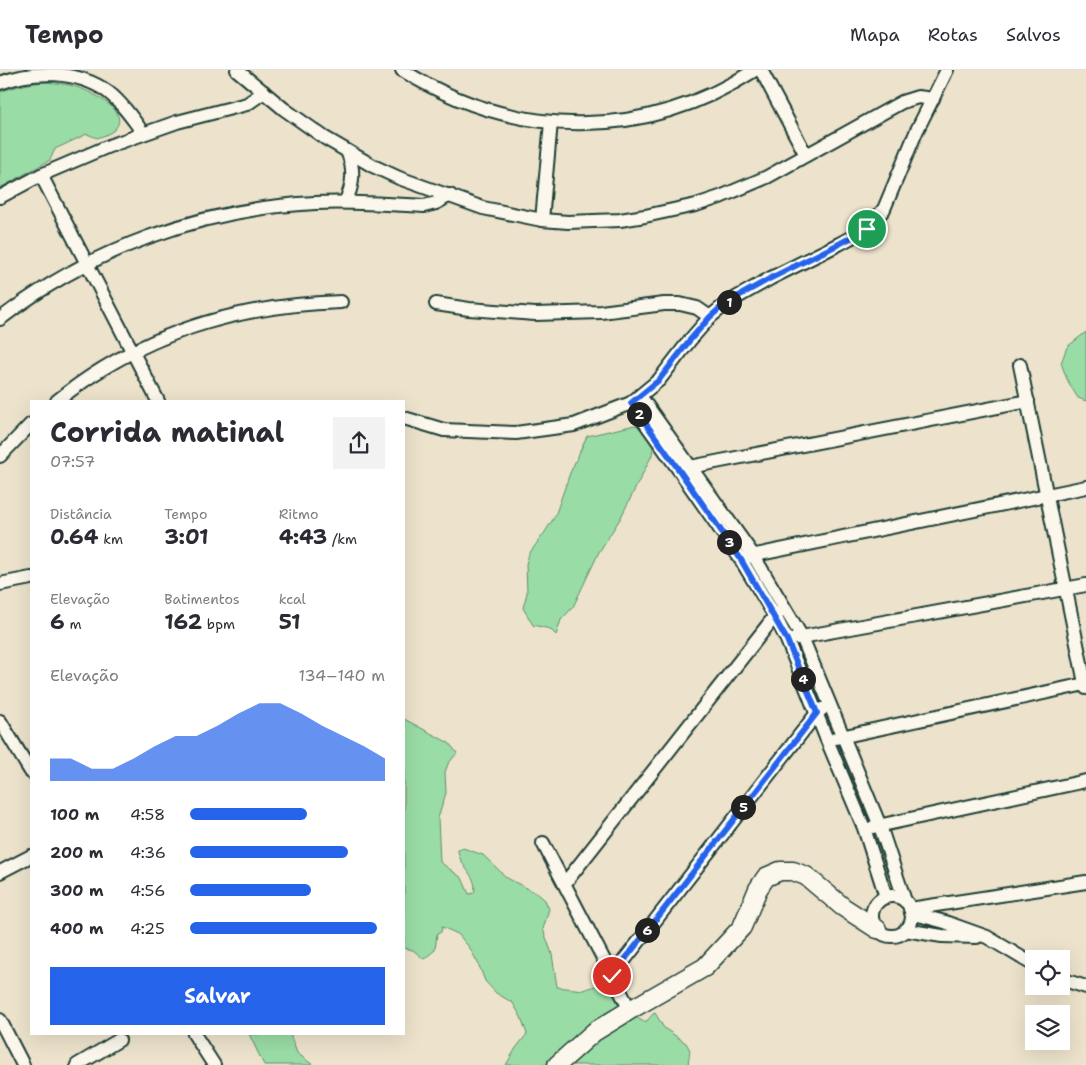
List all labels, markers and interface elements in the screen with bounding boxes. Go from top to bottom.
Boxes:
text: Tempo [25,19,104,51]
text: Mapa [850,23,900,47]
text: Rotas [928,23,978,47]
text: Salvos [1006,23,1061,47]
pin [846,208,888,250]
icon: arrive [853,215,881,243]
pin: 1 [716,290,742,314]
text: 1 [726,293,733,311]
pin: 2 [626,402,652,426]
text: 2 [635,405,644,423]
text: Corrida matinal [50,413,284,451]
button: share [333,417,385,469]
text: 07:57 [50,451,95,472]
text: Distância [50,505,112,523]
text: Tempo [164,505,207,523]
text: Ritmo [279,505,318,523]
text: 0.64 [50,523,98,551]
text: 3:01 [164,523,209,551]
text: 4:43 [279,523,327,551]
text: km [98,530,123,548]
text: /km [327,530,357,548]
pin: 3 [716,530,742,554]
text: 3 [725,533,734,551]
text: Elevação [50,590,110,608]
text: Batimentos [164,590,240,608]
text: kcal [279,590,306,608]
text: 6 [50,608,65,636]
text: 162 [164,608,202,636]
text: 51 [279,608,301,636]
text: m [65,615,82,633]
text: bpm [202,615,235,633]
text: Elevação [50,665,119,686]
text: 134–140 m [299,665,385,686]
pin: 4 [790,666,816,692]
text: 4 [799,670,808,688]
pin: 5 [730,794,756,820]
text: 5 [739,798,748,816]
text: 100 m [50,804,99,825]
text: 4:58 [130,804,165,825]
text: 200 m [50,842,103,863]
text: 4:36 [130,842,166,863]
text: 300 m [50,880,104,901]
text: 4:56 [130,880,165,901]
text: 400 m [50,918,104,939]
text: 4:25 [130,918,165,939]
pin: 6 [634,918,660,942]
text: 6 [643,921,652,939]
map controls [1025,950,1070,1050]
button: locate [1025,950,1070,995]
pin [591,955,633,997]
icon: check [598,962,626,990]
button: Salvar [50,967,385,1025]
button: layers [1025,1005,1070,1050]

